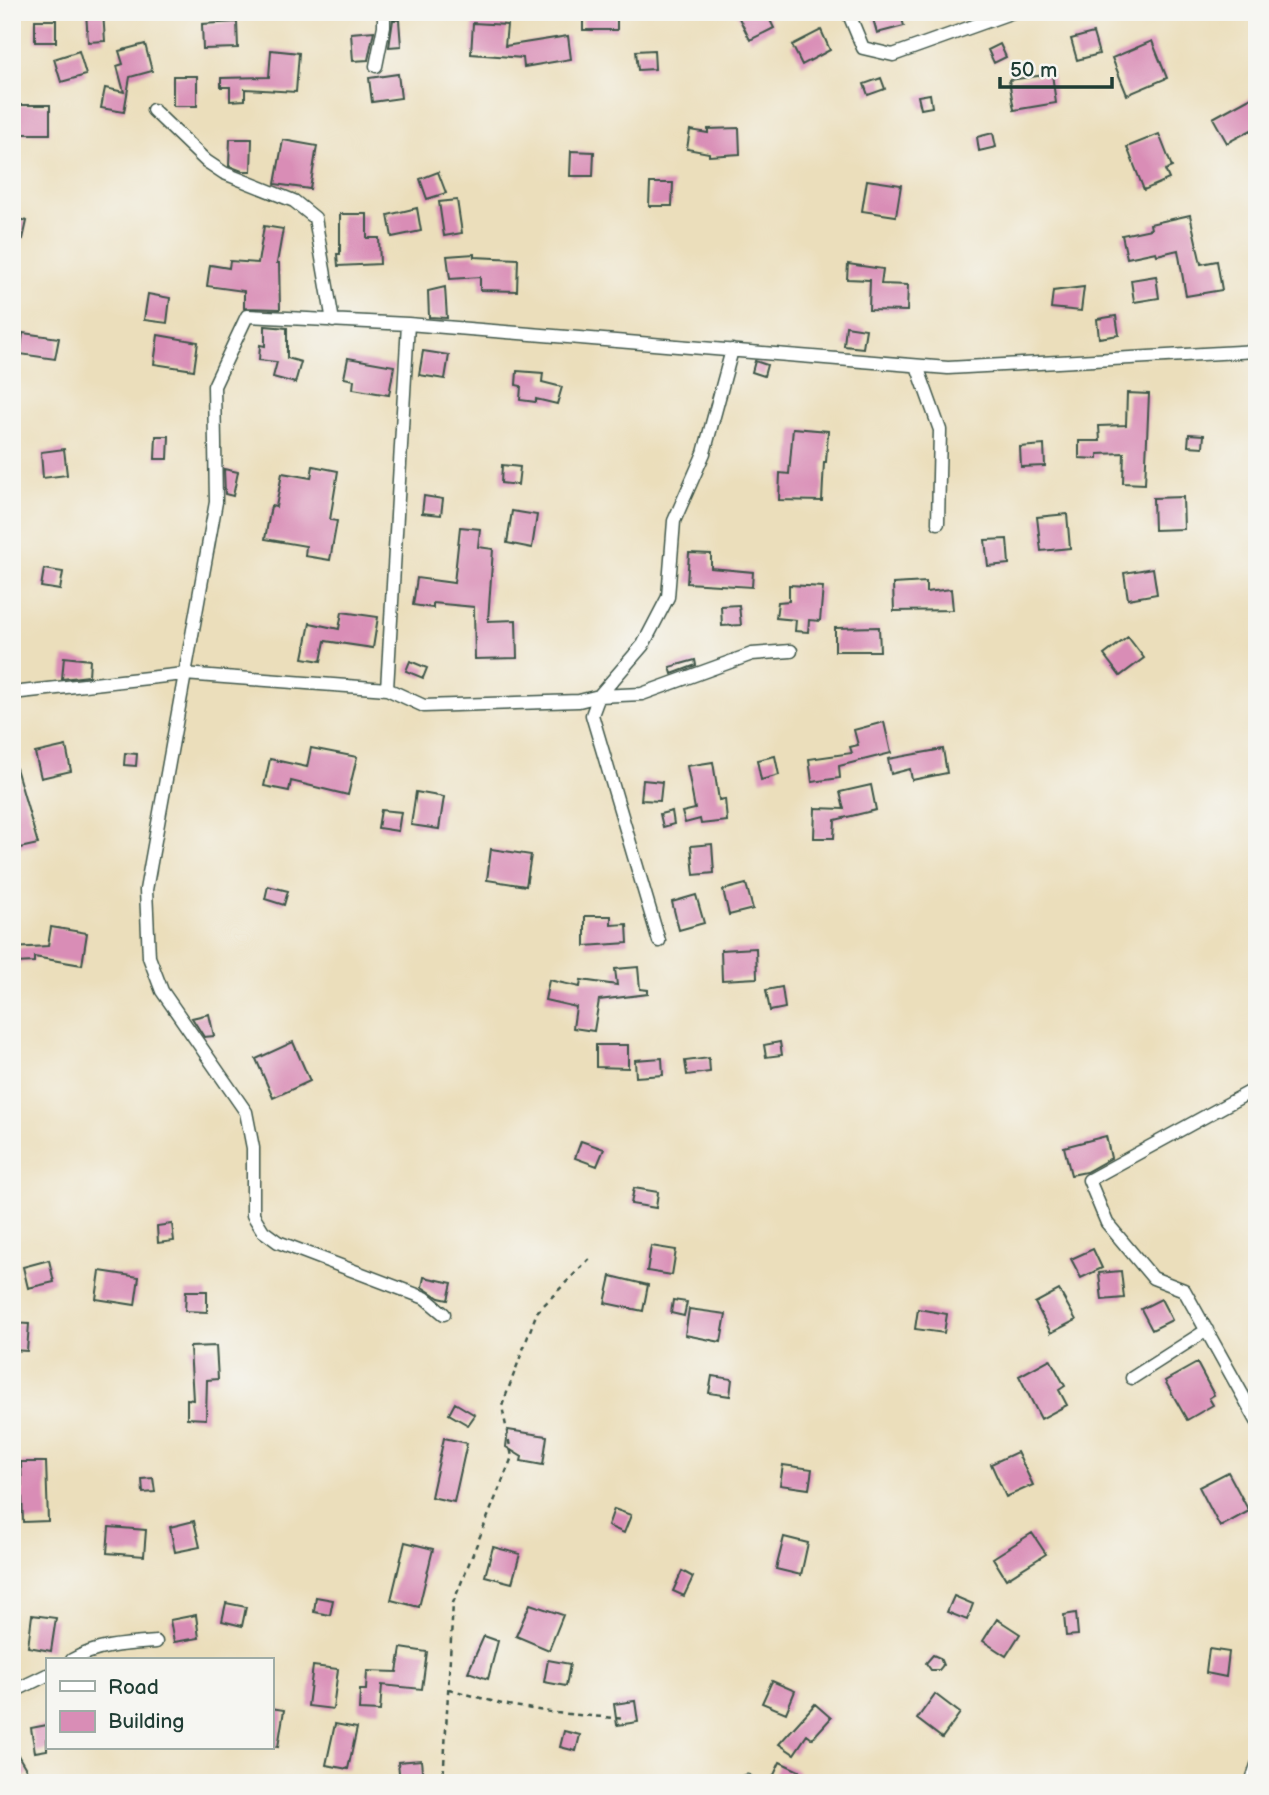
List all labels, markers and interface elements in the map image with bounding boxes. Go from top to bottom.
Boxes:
scale bar [1000,46,1112,90]
text: 50 m [1010,58,1057,83]
legend [46,1658,273,1750]
text: Road [108,1675,159,1700]
text: Building [108,1709,184,1734]

